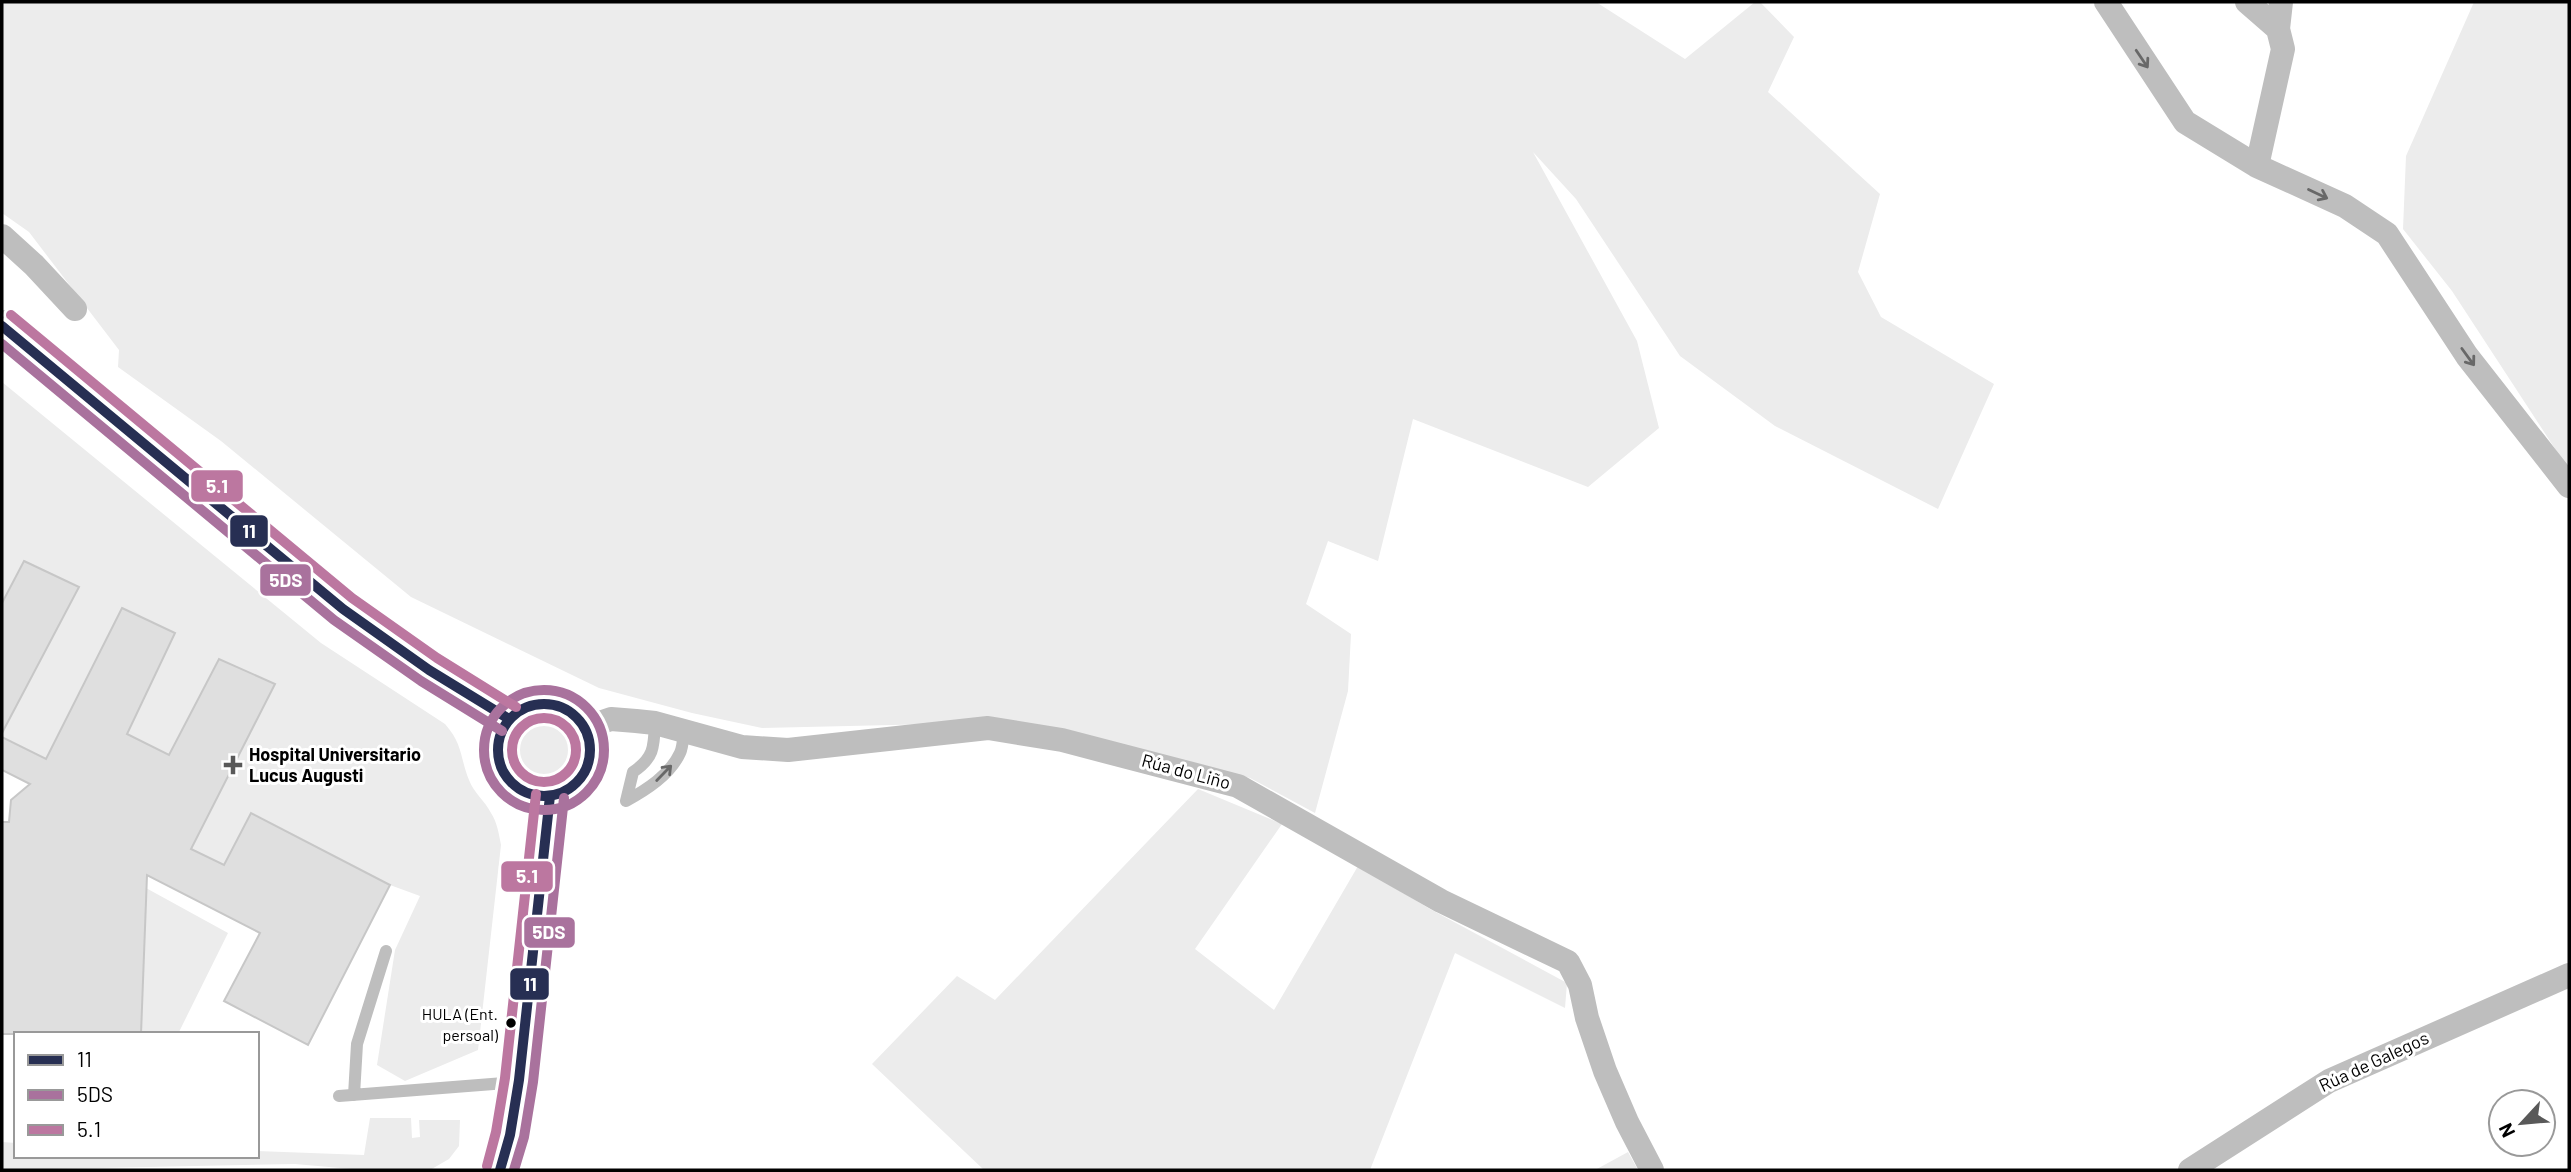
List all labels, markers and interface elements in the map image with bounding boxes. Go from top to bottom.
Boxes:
one-way arrow [2135,49,2149,69]
one-way arrow [2307,188,2328,201]
one-way arrow [2461,347,2476,366]
line badge: 5.1 [190,469,244,503]
text: 5.1 [206,474,228,497]
line badge: 11 [229,514,269,548]
text: 11 [242,519,256,542]
line badge: 5DS [259,563,312,597]
text: 5DS [269,568,303,591]
place label: Hospital Universitario Lucus Augusti [249,743,421,786]
street label: Rúa do Liño [1139,749,1233,793]
marker: Hospital Universitario Lucus Augusti [223,755,243,775]
one-way arrow [656,764,673,781]
line badge: 5.1 [500,860,554,893]
text: 5.1 [516,864,538,887]
line badge: 5DS [523,916,576,949]
text: 5DS [532,920,566,943]
line badge: 11 [509,967,550,1001]
text: 11 [523,972,537,995]
place label: HULA (Ent. persoal) [422,1004,499,1044]
marker: HULA (Ent. persoal) [504,1016,518,1030]
street label: Rúa de Galegos [2315,1026,2432,1096]
legend [14,1032,259,1158]
text: 11 [77,1046,92,1071]
text: 5DS [77,1081,113,1106]
north arrow [2487,1088,2557,1158]
text: 5.1 [77,1116,101,1141]
text: N [2493,1120,2519,1141]

